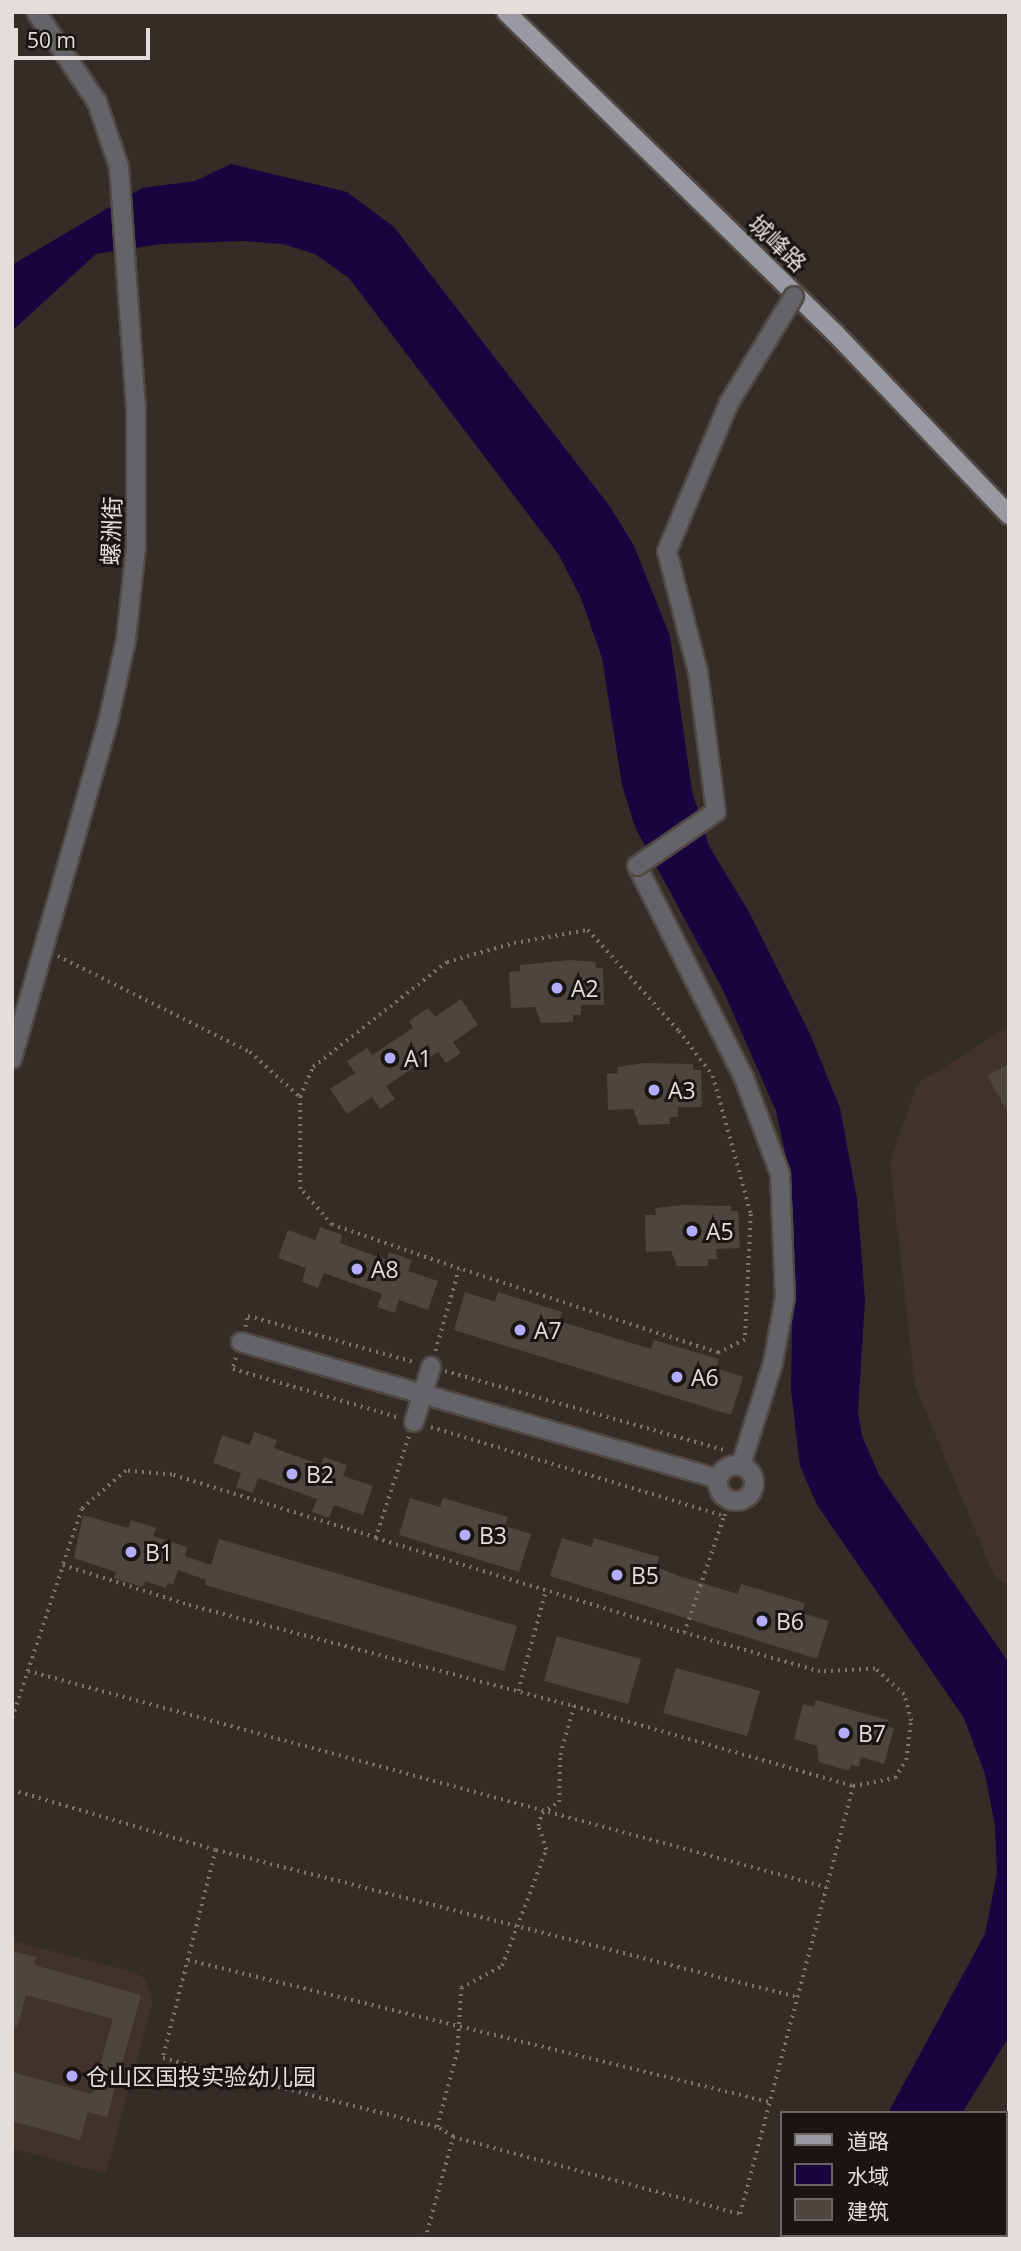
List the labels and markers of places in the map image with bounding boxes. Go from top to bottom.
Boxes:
place label: A2 [571,974,599,1002]
marker: A2 [549,980,565,996]
place label: A1 [404,1044,432,1072]
marker: A1 [382,1050,398,1066]
place label: A3 [668,1076,696,1104]
marker: A3 [646,1082,662,1098]
place label: A5 [706,1217,734,1245]
marker: A5 [684,1223,700,1239]
place label: A8 [371,1255,399,1283]
marker: A8 [349,1261,365,1277]
place label: A7 [534,1316,562,1344]
marker: A7 [512,1322,528,1338]
place label: A6 [691,1363,719,1391]
marker: A6 [669,1369,685,1385]
place label: B2 [306,1460,334,1488]
marker: B2 [284,1466,300,1482]
place label: B3 [479,1521,507,1549]
marker: B3 [457,1527,473,1543]
place label: B1 [145,1538,173,1566]
marker: B1 [123,1544,139,1560]
place label: B5 [631,1561,659,1589]
marker: B5 [609,1567,625,1583]
place label: B6 [776,1607,804,1635]
marker: B6 [754,1613,770,1629]
place label: B7 [858,1719,886,1747]
marker: B7 [836,1725,852,1741]
place label: 仓山区国投实验幼儿园 [86,2062,316,2090]
marker: 仓山区国投实验幼儿园 [64,2068,80,2084]

